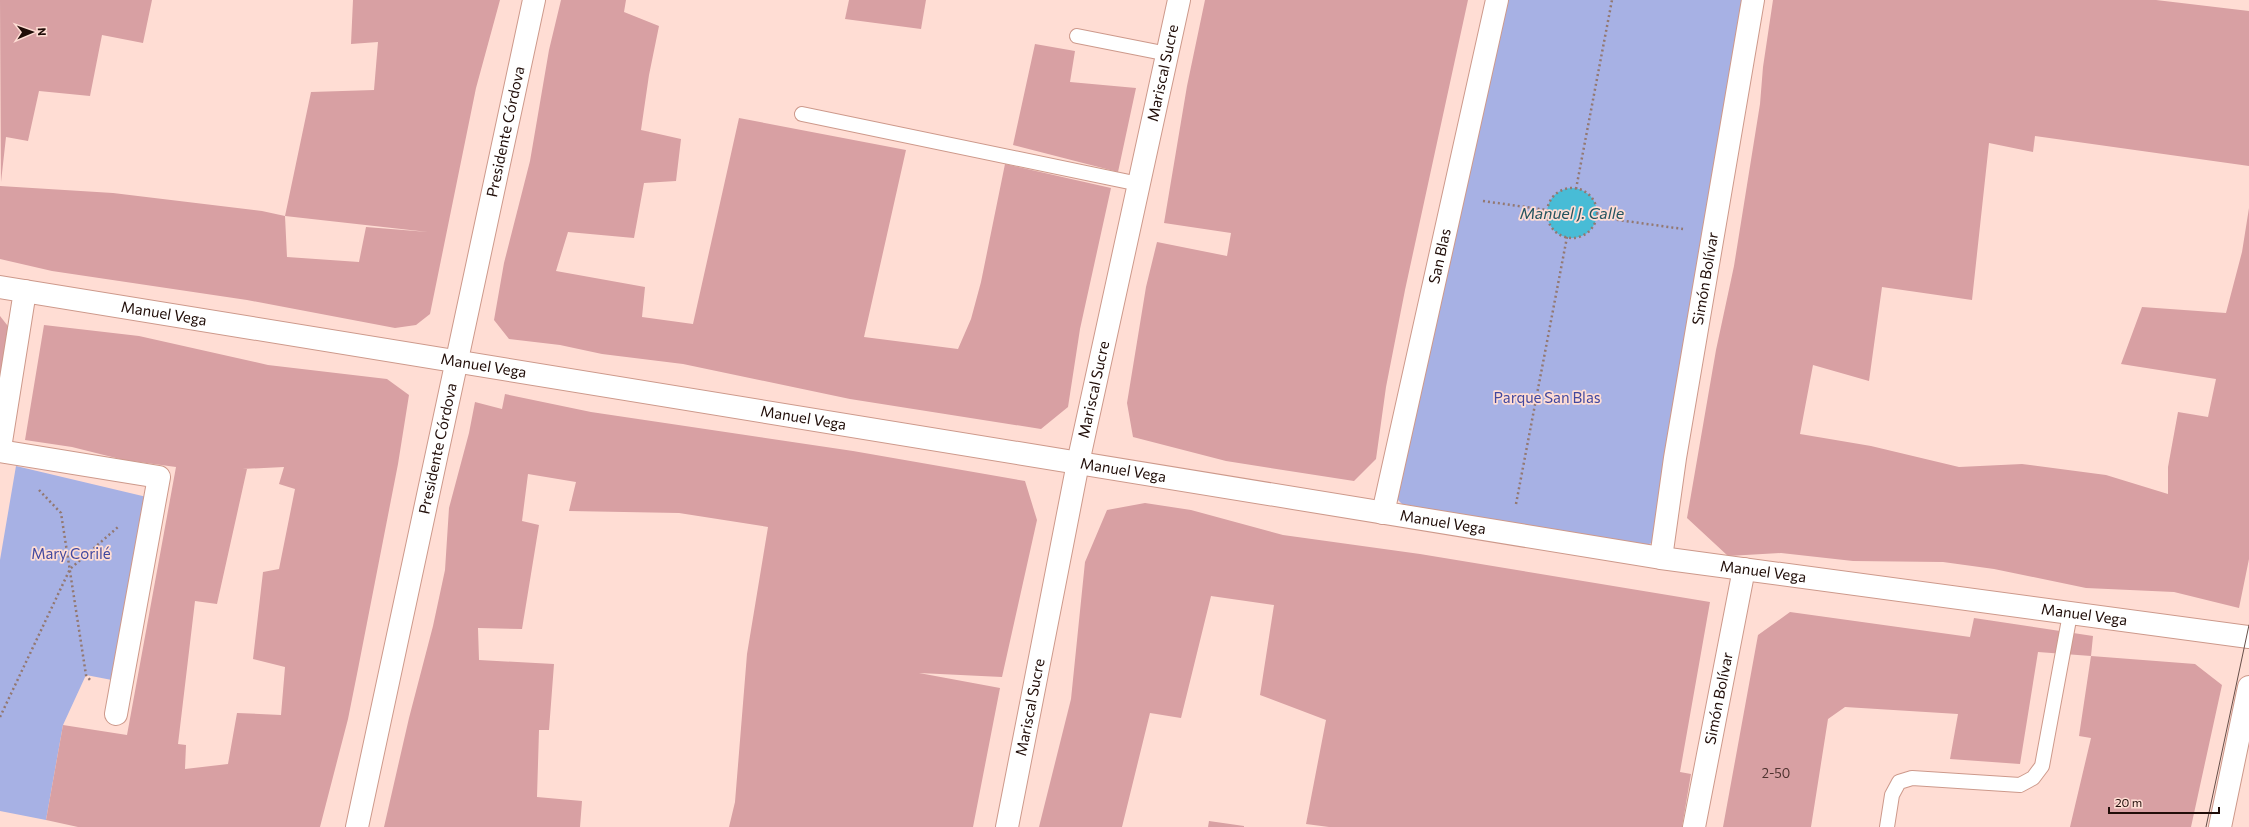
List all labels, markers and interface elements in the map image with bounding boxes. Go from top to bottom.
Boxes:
north arrow [12,12,52,52]
street label: Mariscal Sucre [1143,22,1181,123]
text: N [36,27,49,36]
street label: Presidente Córdova [482,64,528,199]
water label: Manuel J. Calle [1520,203,1625,222]
street label: San Blas [1424,226,1454,285]
street label: Simón Bolívar [1688,231,1721,326]
street label: Manuel Vega [120,297,208,329]
street label: Mariscal Sucre [1074,339,1112,440]
street label: Manuel Vega [440,349,528,381]
street label: Presidente Córdova [414,381,460,516]
park label: Parque San Blas [1493,388,1601,406]
street label: Manuel Vega [759,401,848,433]
street label: Manuel Vega [1079,453,1168,485]
street label: Manuel Vega [1399,506,1487,537]
park label: Mary Corilé [31,544,111,562]
street label: Manuel Vega [1719,556,1807,585]
street label: Manuel Vega [2040,599,2129,629]
street label: Simón Bolívar [1700,650,1736,746]
street label: Mariscal Sucre [1011,657,1048,757]
house number: 2-50 [1762,765,1790,781]
scale bar [2109,789,2219,815]
text: 20 m [2115,795,2142,809]

